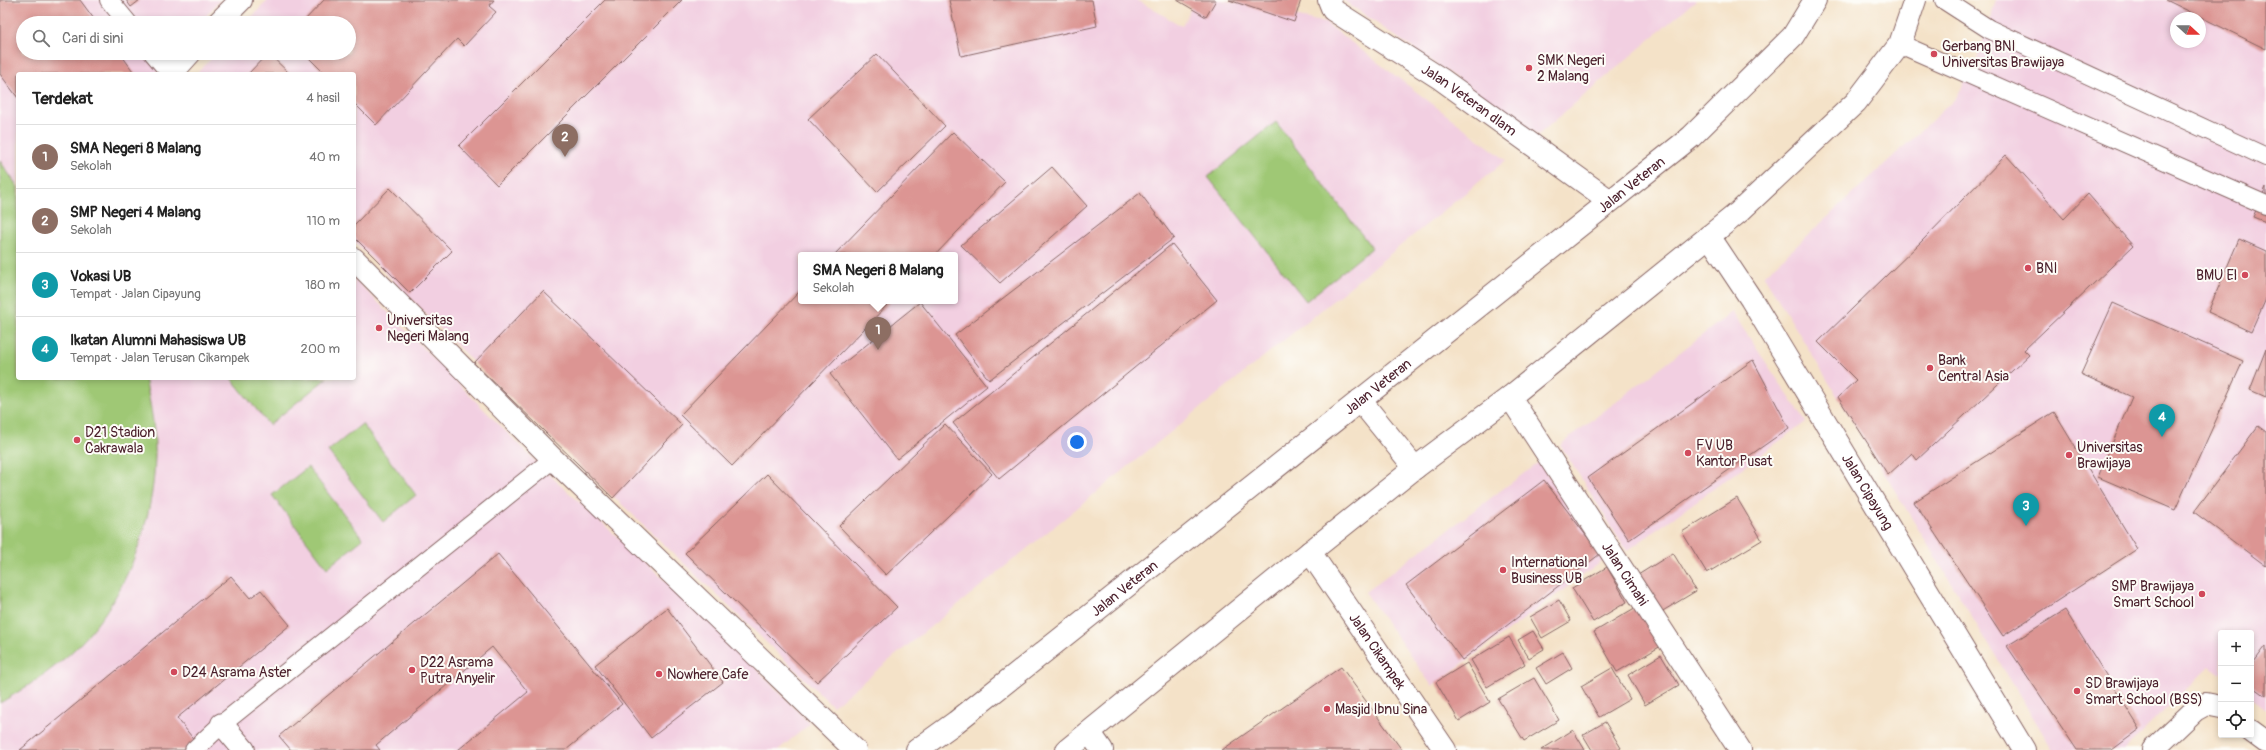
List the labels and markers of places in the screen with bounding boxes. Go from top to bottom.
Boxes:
place label: Gerbang BNI Universitas Brawijaya [1942,38,2064,71]
marker: Gerbang BNI Universitas Brawijaya [1929,49,1939,59]
place label: SMK Negeri 2 Malang [1537,52,1605,85]
marker: SMK Negeri 2 Malang [1524,63,1534,73]
pin: 2 [552,124,578,157]
place label: BNI [2036,260,2057,277]
marker: BNI [2023,263,2033,273]
place label: BMU El [2196,267,2237,284]
marker: BMU El [2240,270,2250,280]
place label: Universitas Negeri Malang [387,312,469,345]
pin: 1 [865,317,891,350]
marker: Universitas Negeri Malang [374,323,384,333]
place label: Bank Central Asia [1938,352,2009,385]
marker: Bank Central Asia [1925,363,1935,373]
pin: 4 [2149,404,2175,437]
place label: D21 Stadion Cakrawala [85,424,155,457]
marker: D21 Stadion Cakrawala [72,435,82,445]
place label: FV UB Kantor Pusat [1696,437,1773,470]
place label: Universitas Brawijaya [2077,439,2143,472]
marker: FV UB Kantor Pusat [1683,448,1693,458]
marker: Universitas Brawijaya [2064,450,2074,460]
pin: 3 [2013,493,2039,526]
place label: International Business UB [1511,554,1588,587]
marker: International Business UB [1498,565,1508,575]
place label: SMP Brawijaya Smart School [2111,578,2194,611]
marker: SMP Brawijaya Smart School [2197,589,2207,599]
place label: D22 Asrama Putra Anyelir [420,654,495,687]
place label: D24 Asrama Aster [182,664,291,681]
marker: D22 Asrama Putra Anyelir [407,665,417,675]
place label: Nowhere Cafe [667,666,748,683]
marker: D24 Asrama Aster [169,667,179,677]
marker: Nowhere Cafe [654,669,664,679]
place label: SD Brawijaya Smart School (BSS) [2085,675,2203,708]
marker: SD Brawijaya Smart School (BSS) [2072,686,2082,696]
place label: Masjid Ibnu Sina [1335,701,1427,718]
marker: Masjid Ibnu Sina [1322,704,1332,714]

